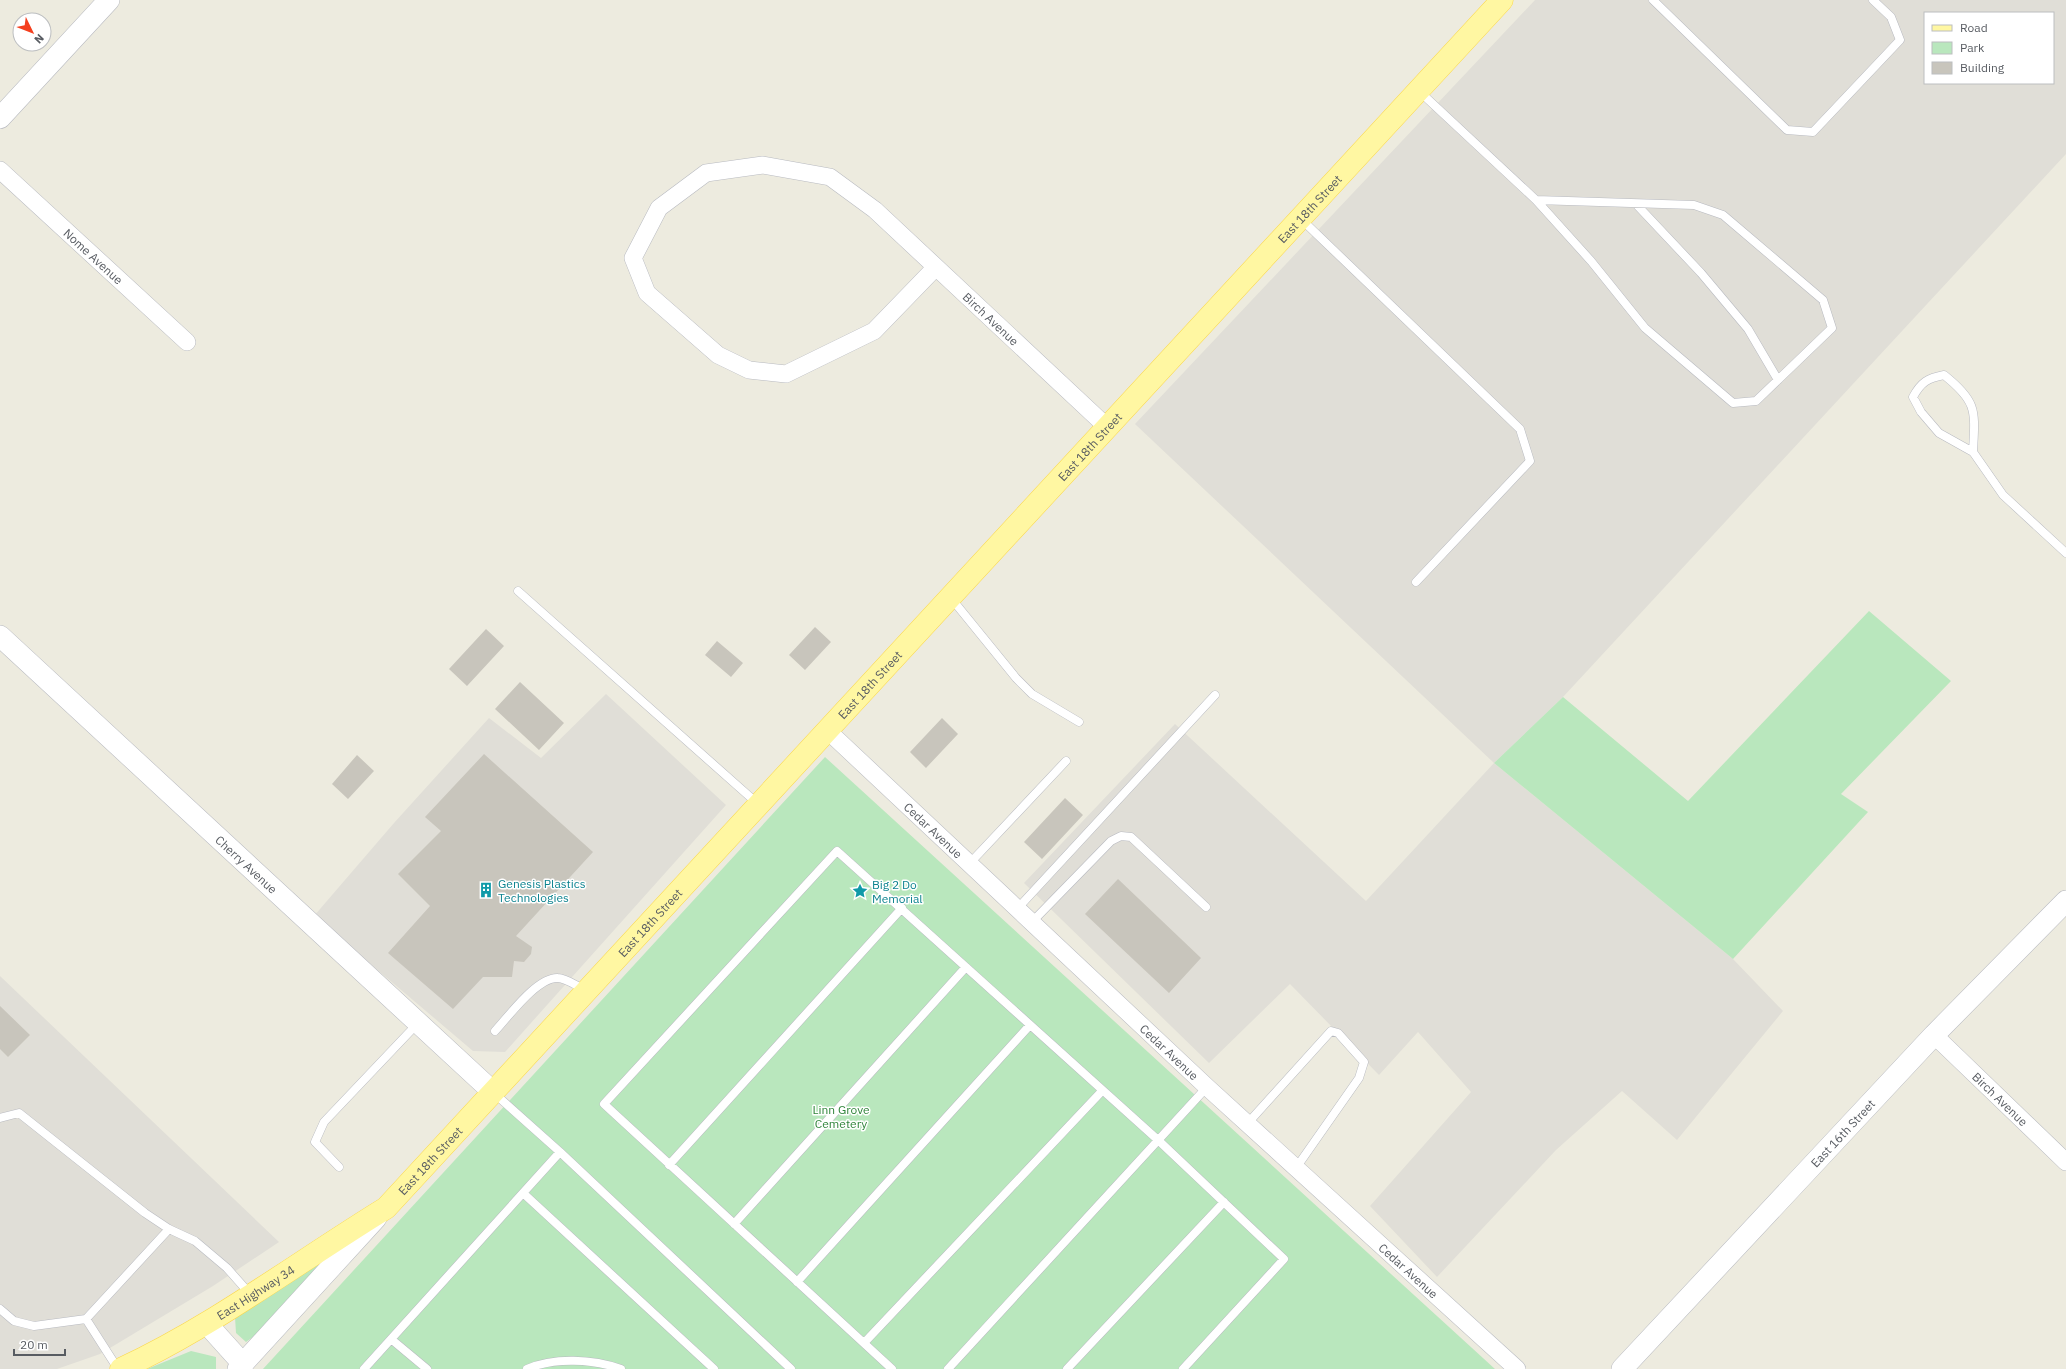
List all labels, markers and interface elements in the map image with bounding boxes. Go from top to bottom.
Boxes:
north arrow [12,12,52,52]
legend [1924,12,2054,84]
text: Road [1960,20,1988,35]
text: N [31,31,47,47]
text: Park [1960,40,1985,55]
text: Building [1960,60,2005,75]
street label: East 18th Street [1274,171,1345,246]
street label: Nome Avenue [61,225,127,287]
street label: Birch Avenue [960,289,1022,349]
street label: East 18th Street [1054,409,1125,484]
street label: East 18th Street [834,647,905,722]
street label: Cedar Avenue [901,799,966,861]
street label: Cherry Avenue [213,832,281,897]
place label: Genesis Plastics Technologies [498,876,586,905]
place label: Big 2 Do Memorial [872,877,923,906]
building icon: Genesis Plastics Technologies [477,881,495,899]
place icon: Big 2 Do Memorial [851,882,869,900]
street label: East 18th Street [615,885,685,960]
street label: Cedar Avenue [1137,1021,1202,1083]
street label: Birch Avenue [1969,1069,2031,1129]
street label: East 16th Street [1807,1096,1878,1170]
park label: Linn Grove Cemetery [812,1102,870,1131]
street label: East 18th Street [395,1123,465,1198]
street label: Cedar Avenue [1376,1240,1442,1301]
street label: East Highway 34 [214,1262,297,1323]
scale bar [14,1331,65,1357]
text: 20 m [20,1337,48,1352]

